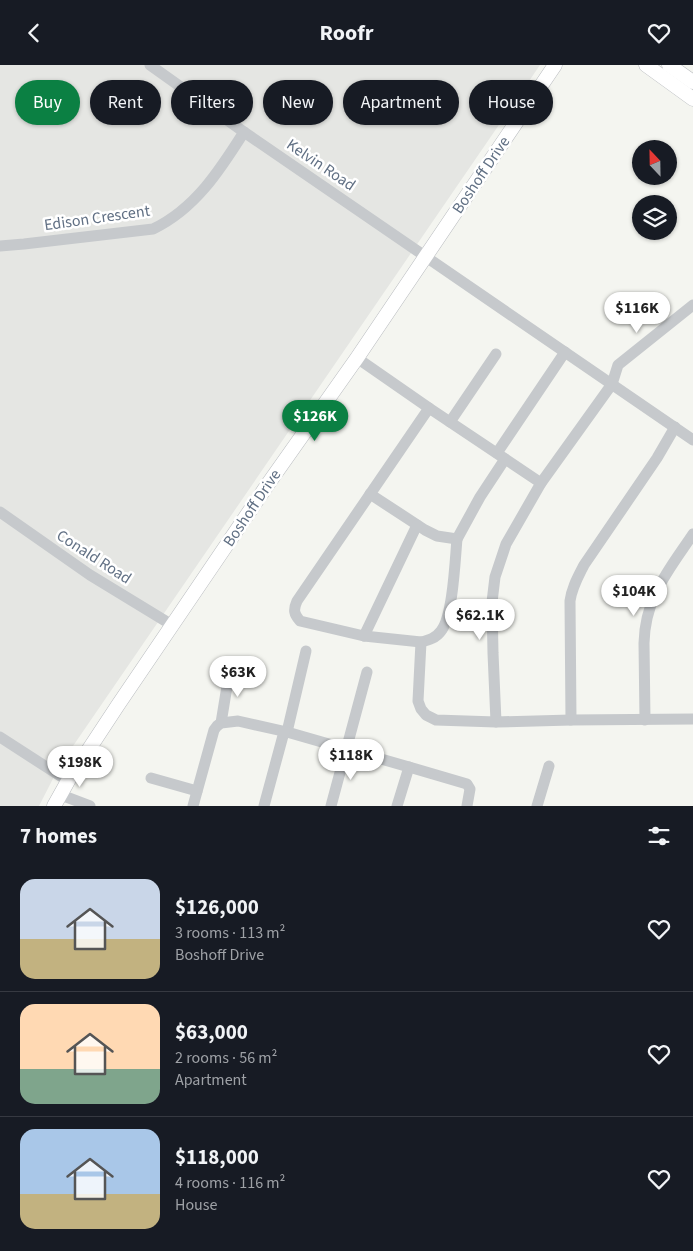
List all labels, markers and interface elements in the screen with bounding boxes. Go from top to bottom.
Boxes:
text: Roofr [320,17,373,49]
icon: back [20,19,48,47]
icon: heart [645,19,673,47]
chip: Buy [15,80,80,125]
chip: Rent [90,80,161,125]
chip: Filters [171,80,253,125]
chip: New [263,80,333,125]
chip: Apartment [343,80,459,125]
chip: House [469,80,553,125]
street label: Boshoff Drive [447,132,515,218]
street label: Kelvin Road [282,134,360,196]
north arrow [632,140,678,185]
map controls [632,140,677,240]
button: layers [632,195,677,240]
street label: Edison Crescent [43,200,152,236]
pin: $116K [602,291,672,334]
text: $116K [615,297,659,319]
pin: $126K [280,399,350,442]
text: $126K [293,405,337,427]
street label: Boshoff Drive [218,465,286,551]
street label: Conald Road [52,525,136,589]
pin: $104K [599,575,669,617]
text: $104K [612,580,656,602]
pin: $62.1K [439,599,521,641]
text: $62.1K [456,604,504,626]
pin: $63K [208,655,268,698]
text: $63K [220,661,256,683]
pin: $118K [316,739,386,781]
text: $118K [329,744,373,766]
pin: $198K [45,745,115,788]
text: $198K [58,751,102,773]
text: 7 homes [20,821,97,851]
icon: filters [645,822,673,850]
text: $126,000 [175,892,259,922]
icon: home [60,899,120,959]
icon: heart [645,915,673,943]
text: 3 rooms · 113 m² [175,922,285,944]
text: Boshoff Drive [175,944,264,966]
text: $63,000 [175,1017,248,1047]
icon: home [60,1024,120,1084]
icon: heart [645,1040,673,1068]
text: 2 rooms · 56 m² [175,1047,277,1069]
text: Apartment [175,1069,247,1091]
text: $118,000 [175,1142,259,1172]
icon: home [60,1149,120,1209]
icon: heart [645,1165,673,1193]
text: 4 rooms · 116 m² [175,1172,285,1194]
text: House [175,1194,217,1216]

